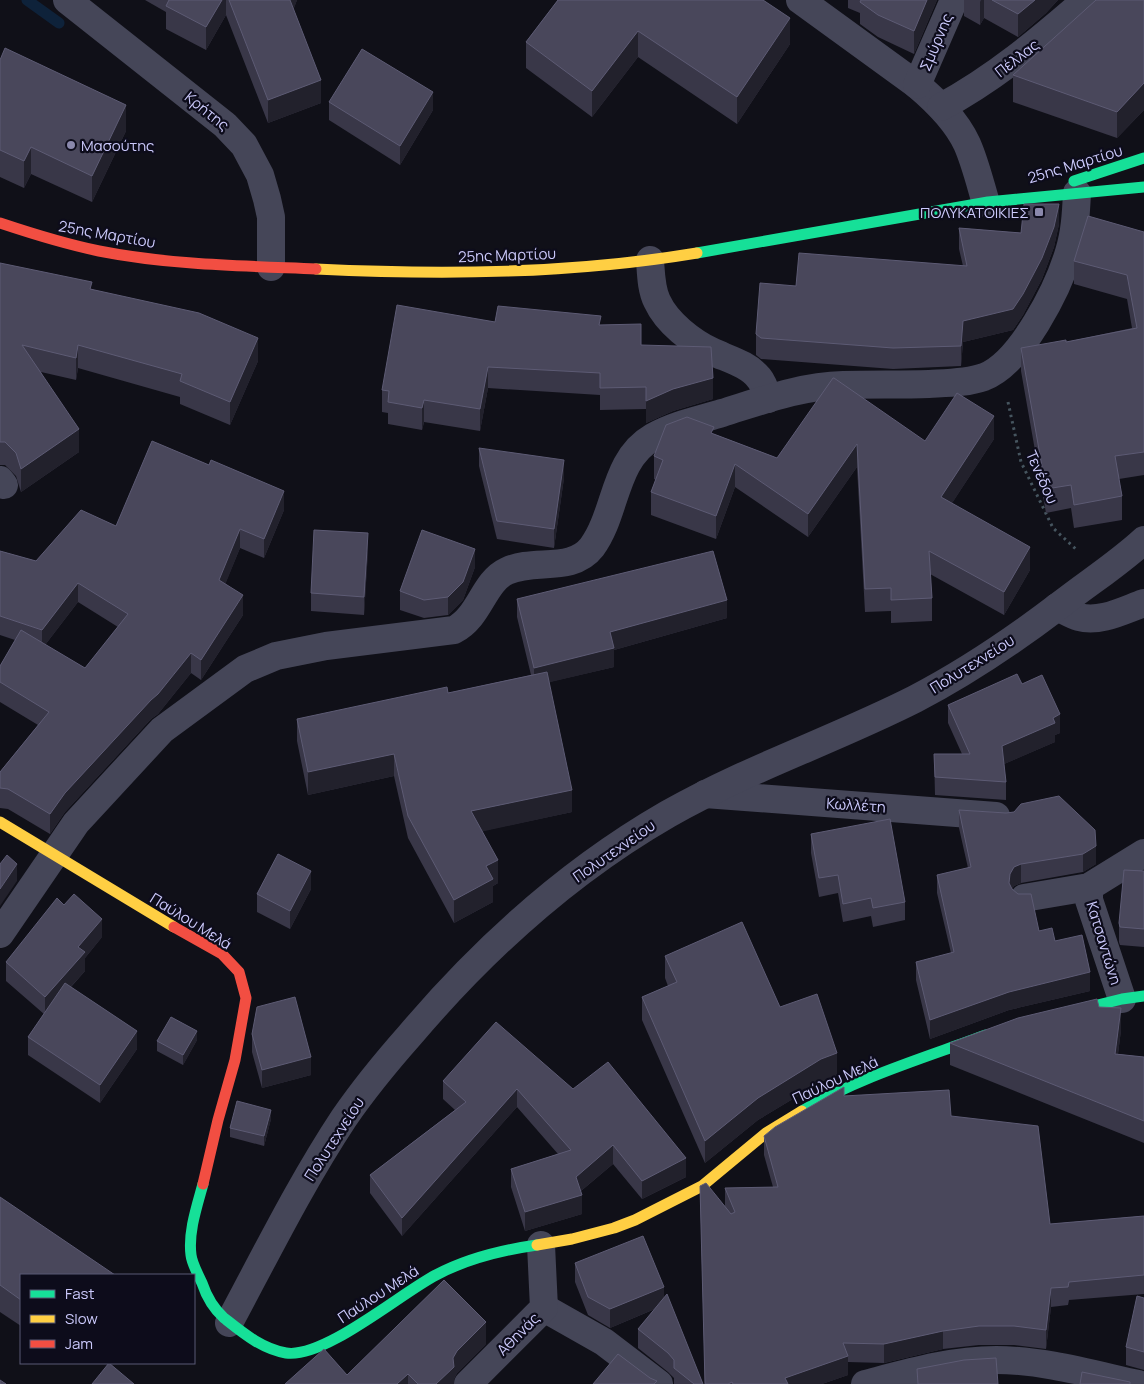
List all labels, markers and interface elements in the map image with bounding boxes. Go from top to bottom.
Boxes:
street label: Σμύρνης [914,10,958,74]
street label: Πέλλας [991,34,1043,82]
street label: Κρήτης [180,87,234,135]
place label: Μασούτης [81,135,154,156]
marker: Μασούτης [65,139,77,151]
street label: 25ης Μαρτίου [1025,140,1125,188]
place label: ΠΟΛΥΚΑΤΟΙΚΙΕΣ [920,202,1029,223]
marker: ΠΟΛΥΚΑΤΟΙΚΙΕΣ [1033,206,1045,218]
street label: 25ης Μαρτίου [57,215,157,253]
street label: 25ης Μαρτίου [458,243,556,267]
street label: Τενέδου [1021,447,1063,507]
street label: Πολυτεχνείου [926,630,1018,698]
street label: Κωλλέτη [826,792,886,818]
street label: Πολυτεχνείου [569,815,659,887]
street label: Παύλου Μελά [146,888,236,954]
street label: Κατσαντώνη [1081,899,1127,987]
street label: Παύλου Μελά [789,1051,881,1109]
street label: Πολυτεχνείου [299,1093,369,1185]
street label: Παύλου Μελά [333,1260,423,1328]
legend [20,1274,195,1364]
text: Fast [65,1283,94,1304]
text: Slow [65,1308,98,1329]
street label: Αθηνάς [492,1308,544,1360]
text: Jam [65,1333,93,1354]

